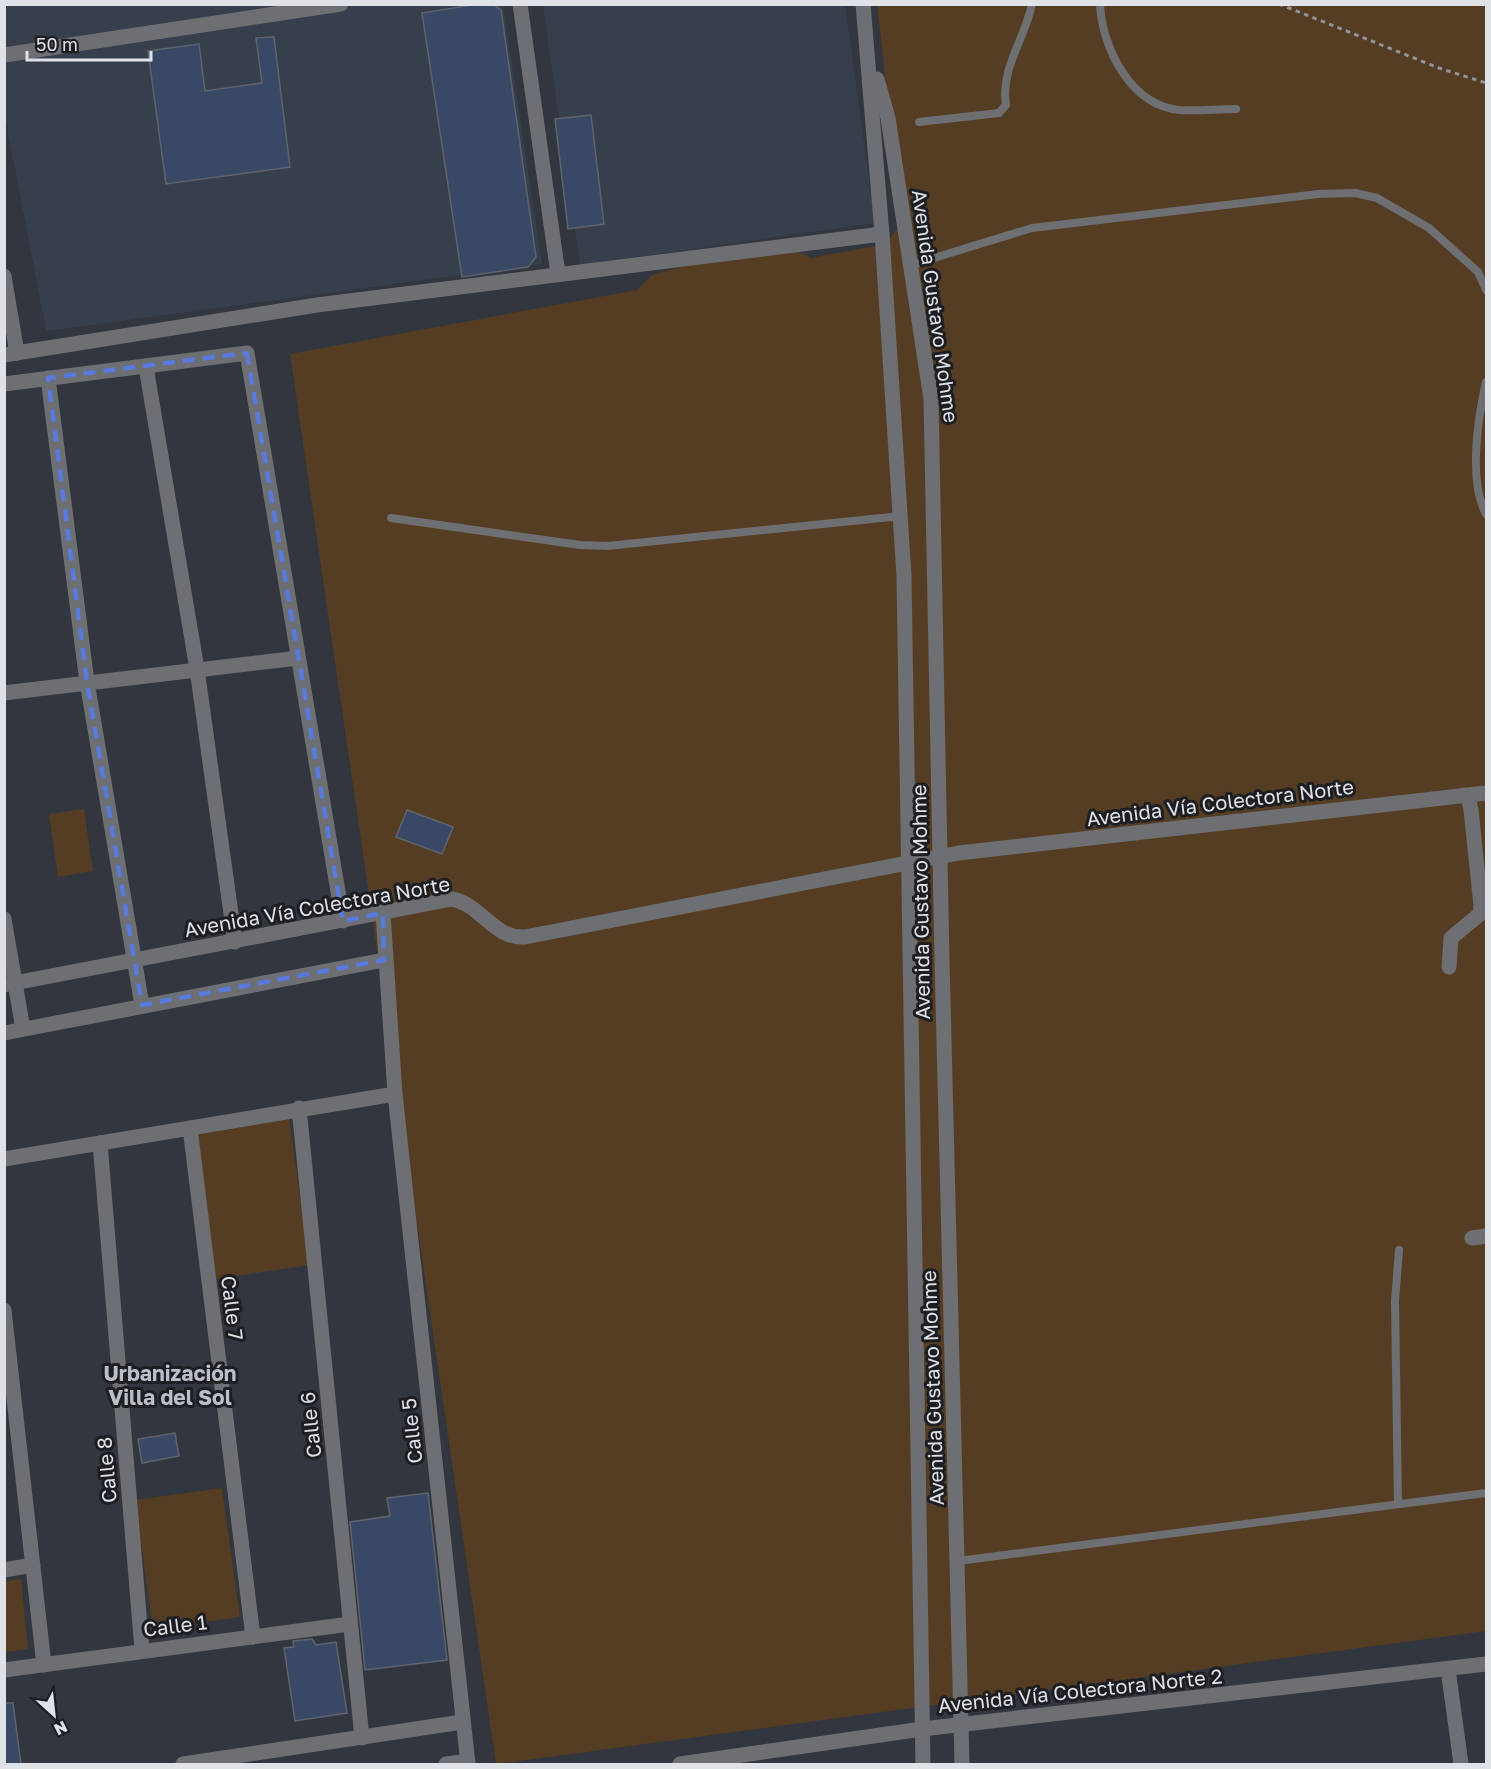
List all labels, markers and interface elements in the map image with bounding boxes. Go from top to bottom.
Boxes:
scale bar [27,24,152,62]
text: 50 m [36,33,78,55]
street label: Avenida Gustavo Mohme [908,188,964,424]
street label: Avenida Vía Colectora Norte [1085,774,1355,830]
street label: Avenida Gustavo Mohme [906,784,934,1020]
street label: Avenida Vía Colectora Norte [182,871,452,941]
street label: Avenida Gustavo Mohme [916,1270,948,1506]
street label: Calle 7 [217,1274,249,1342]
district label: Urbanización Villa del Sol [103,1360,237,1410]
street label: Calle 6 [295,1391,325,1459]
street label: Calle 5 [396,1397,426,1465]
street label: Calle 8 [91,1436,121,1504]
street label: Calle 1 [142,1609,208,1641]
street label: Avenida Vía Colectora Norte 2 [937,1663,1223,1717]
north arrow [24,1685,84,1745]
text: N [51,1717,71,1740]

